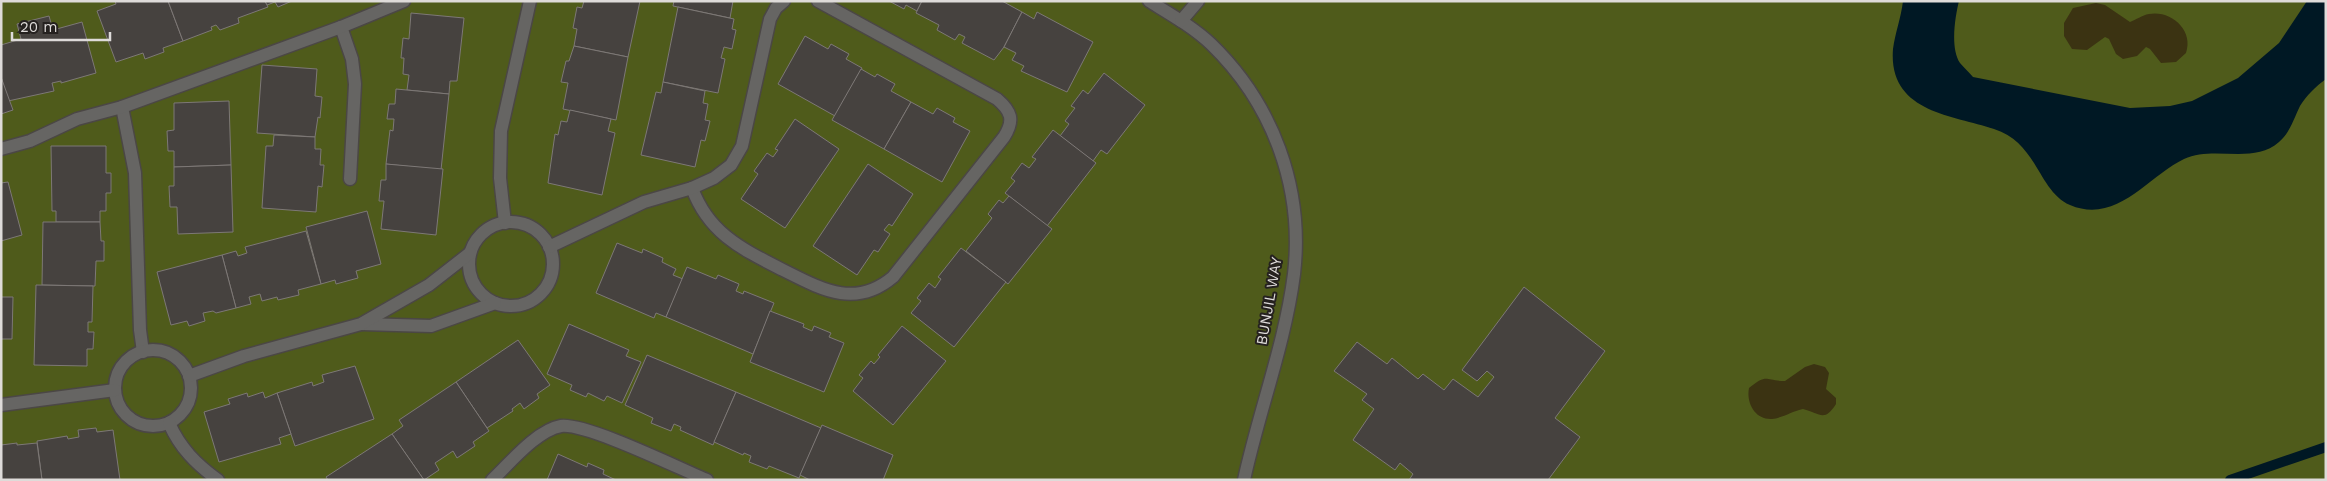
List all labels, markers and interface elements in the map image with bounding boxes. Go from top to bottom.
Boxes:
scale bar [12,10,110,42]
text: 20 m [20,18,58,36]
street label: BUNJIL WAY [1252,255,1286,346]

